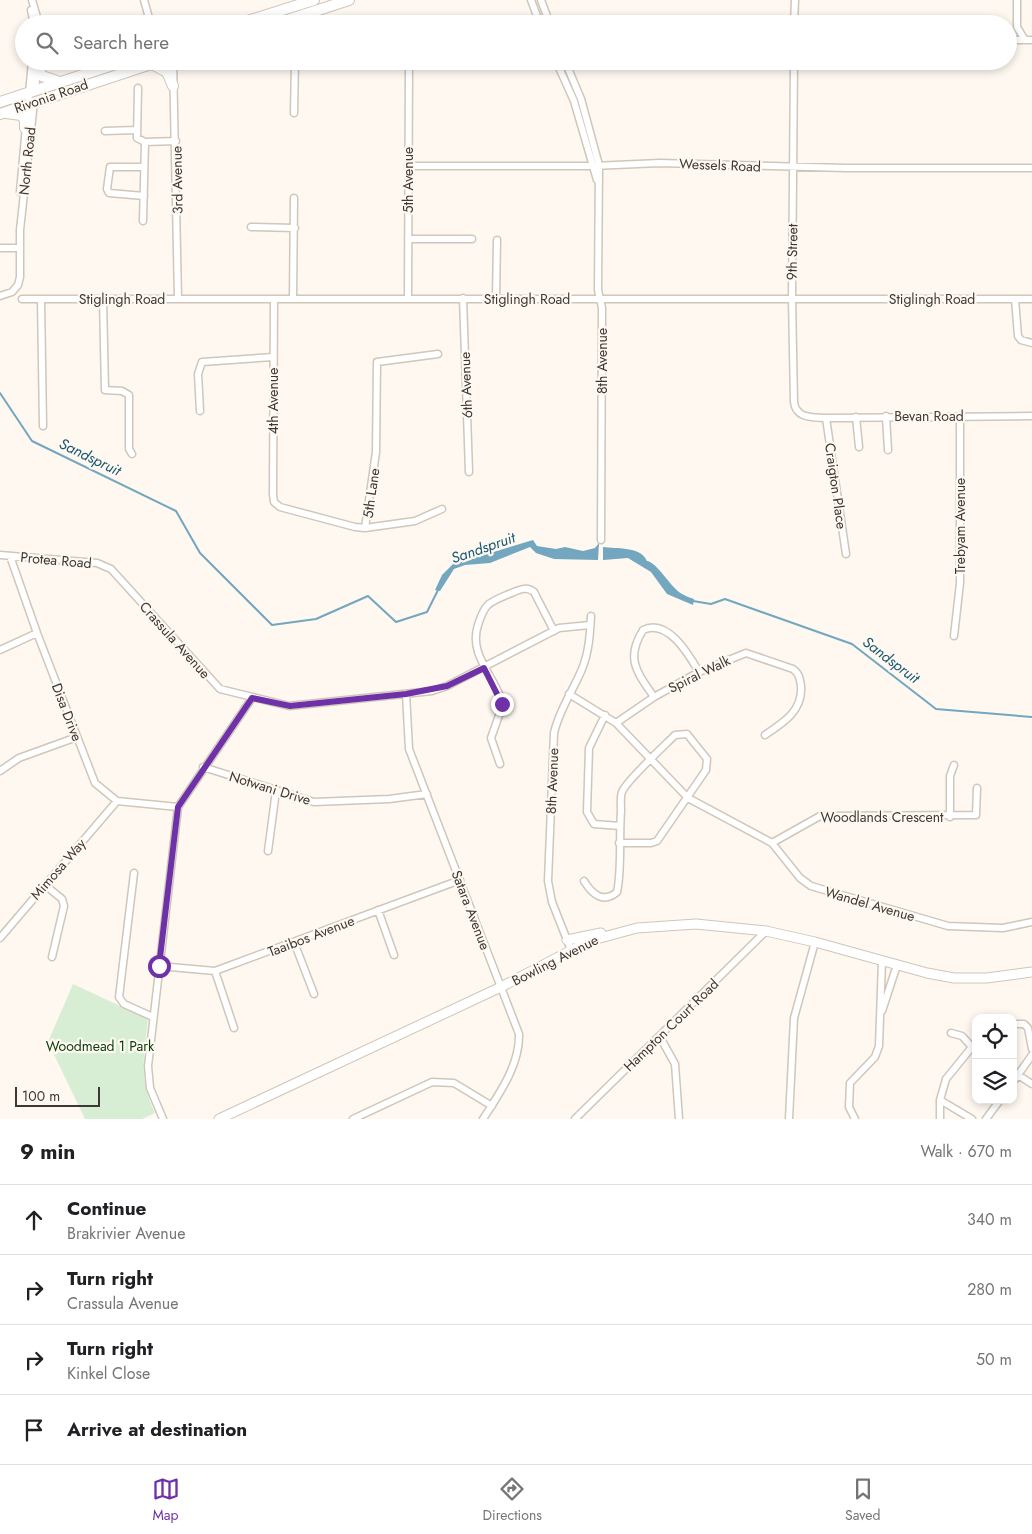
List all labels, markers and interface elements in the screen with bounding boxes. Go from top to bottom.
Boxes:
search box [15,15,1017,70]
icon: search [33,29,61,57]
text: Search here [73,29,169,56]
street label: Rivonia Road [11,74,91,118]
street label: North Road [13,126,41,196]
street label: 3rd Avenue [166,146,188,214]
street label: 5th Avenue [398,147,418,213]
street label: Wessels Road [679,154,761,176]
street label: 9th Street [782,223,803,280]
street label: Stiglingh Road [79,289,165,309]
street label: Stiglingh Road [484,289,570,309]
street label: Stiglingh Road [889,289,975,309]
street label: 8th Avenue [592,328,612,394]
street label: 6th Avenue [455,351,477,419]
street label: 4th Avenue [263,368,283,434]
street label: Bevan Road [894,406,964,426]
water label: Sandspruit [55,433,126,482]
street label: Craigton Place [820,442,852,530]
street label: 5th Lane [358,467,384,519]
street label: Trebyam Avenue [950,478,970,574]
water label: Sandspruit [448,526,519,569]
street label: Protea Road [20,547,92,573]
street label: Crassula Avenue [135,597,215,683]
water label: Sandspruit [858,631,925,690]
street label: Spiral Walk [665,650,734,698]
street label: Disa Drive [47,680,87,744]
route end [491,693,514,716]
street label: 8th Avenue [541,748,563,814]
street label: Notwani Drive [227,766,313,810]
street label: Woodlands Crescent [821,807,944,827]
street label: Mimosa Way [26,833,91,904]
street label: Satara Avenue [447,867,495,953]
street label: Wandel Avenue [823,882,917,926]
street label: Taaibos Avenue [265,910,357,962]
street label: Bowling Avenue [508,930,602,990]
route start [148,955,171,978]
street label: Hampton Court Road [619,974,723,1076]
map controls [972,1014,1017,1104]
button: locate [972,1014,1017,1059]
park label: Woodmead 1 Park [46,1036,155,1056]
button: layers [972,1059,1017,1104]
scale bar [15,1084,100,1107]
text: 100 m [22,1086,60,1106]
text: 9 min [20,1137,75,1167]
text: Walk · 670 m [920,1140,1012,1163]
text: Continue [67,1195,146,1222]
icon: ahead [20,1206,48,1234]
text: 340 m [967,1208,1012,1231]
text: Brakrivier Avenue [67,1222,185,1245]
text: Turn right [67,1265,153,1292]
icon: right [20,1276,48,1304]
text: 280 m [967,1278,1012,1301]
text: Crassula Avenue [67,1292,178,1315]
text: Turn right [67,1335,153,1362]
icon: right [20,1346,48,1374]
text: 50 m [976,1348,1012,1371]
text: Kinkel Close [67,1362,150,1385]
icon: arrive [20,1416,48,1444]
text: Arrive at destination [67,1416,247,1443]
tab: Map [152,1475,180,1525]
tab: Directions [483,1475,542,1525]
tab: Saved [845,1475,880,1525]

